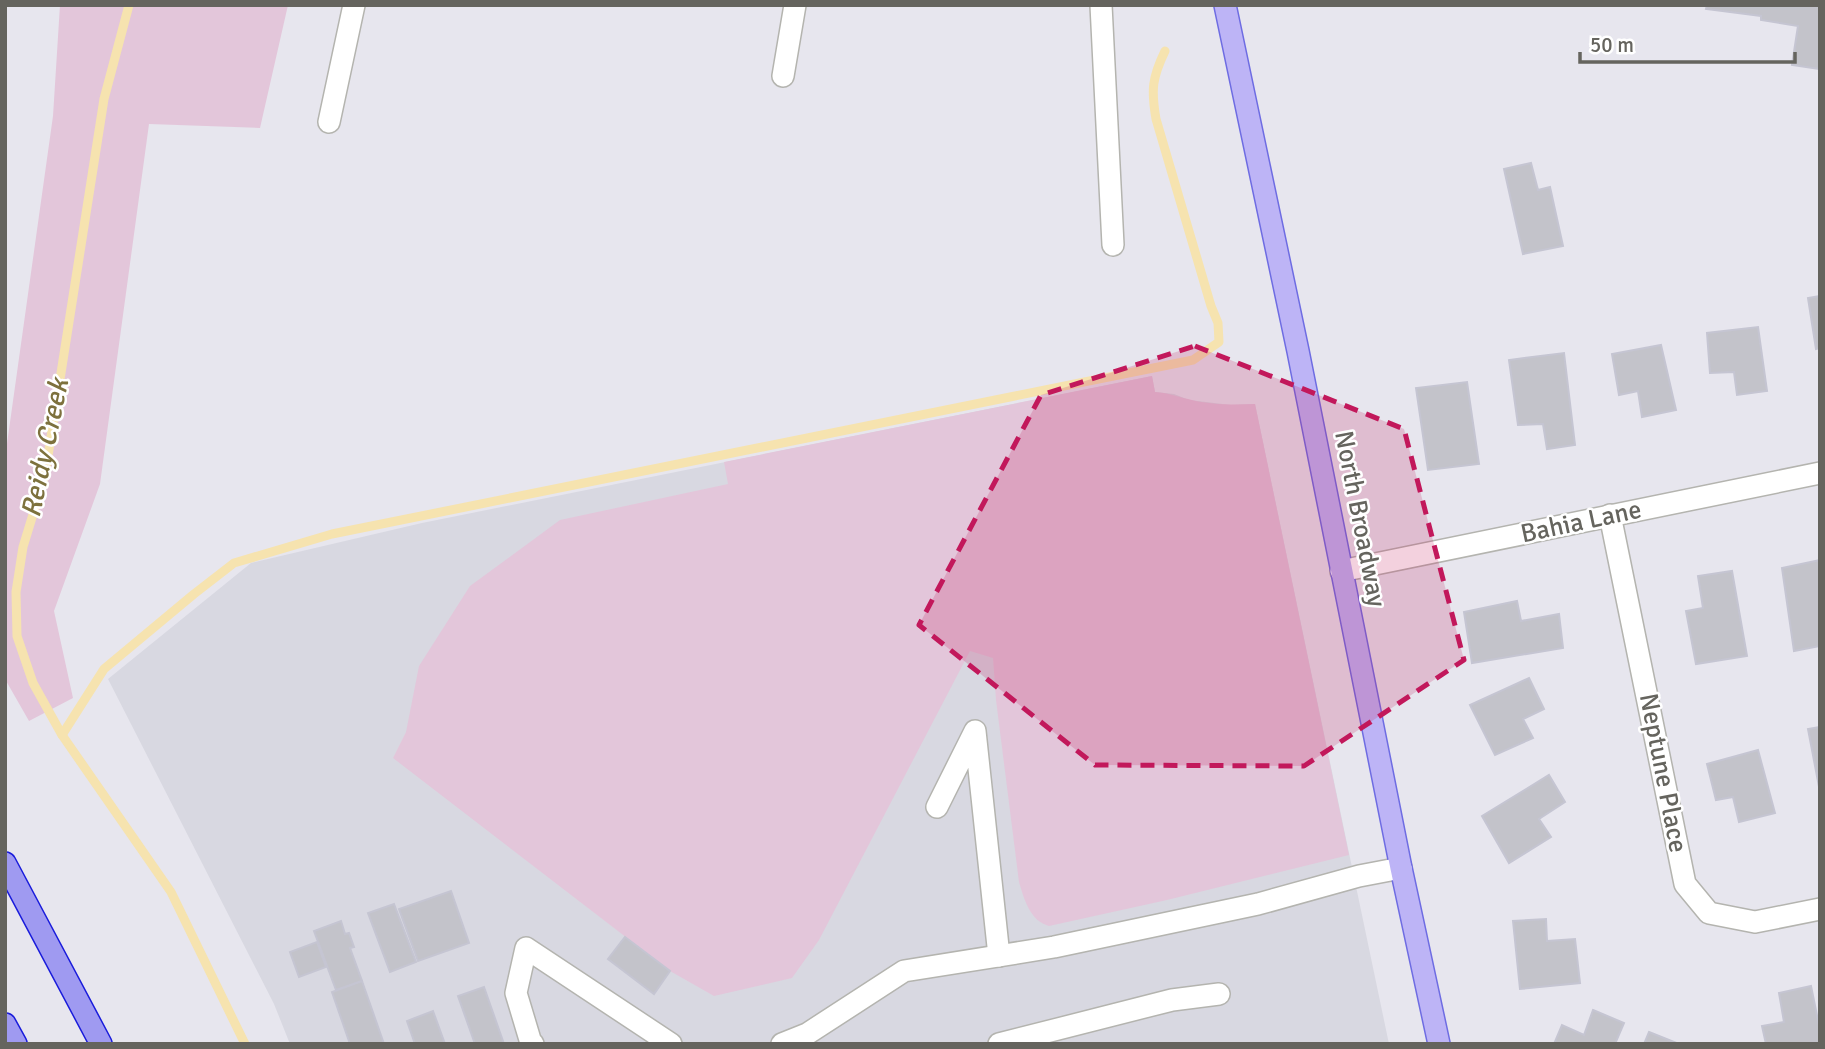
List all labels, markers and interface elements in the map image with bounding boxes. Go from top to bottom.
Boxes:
scale bar [1580,21,1795,65]
text: 50 m [1590,32,1634,58]
water label: Reidy Creek [14,373,77,520]
street label: North Broadway [1327,428,1393,610]
street label: Bahia Lane [1518,494,1644,550]
street label: Neptune Place [1632,691,1694,855]

